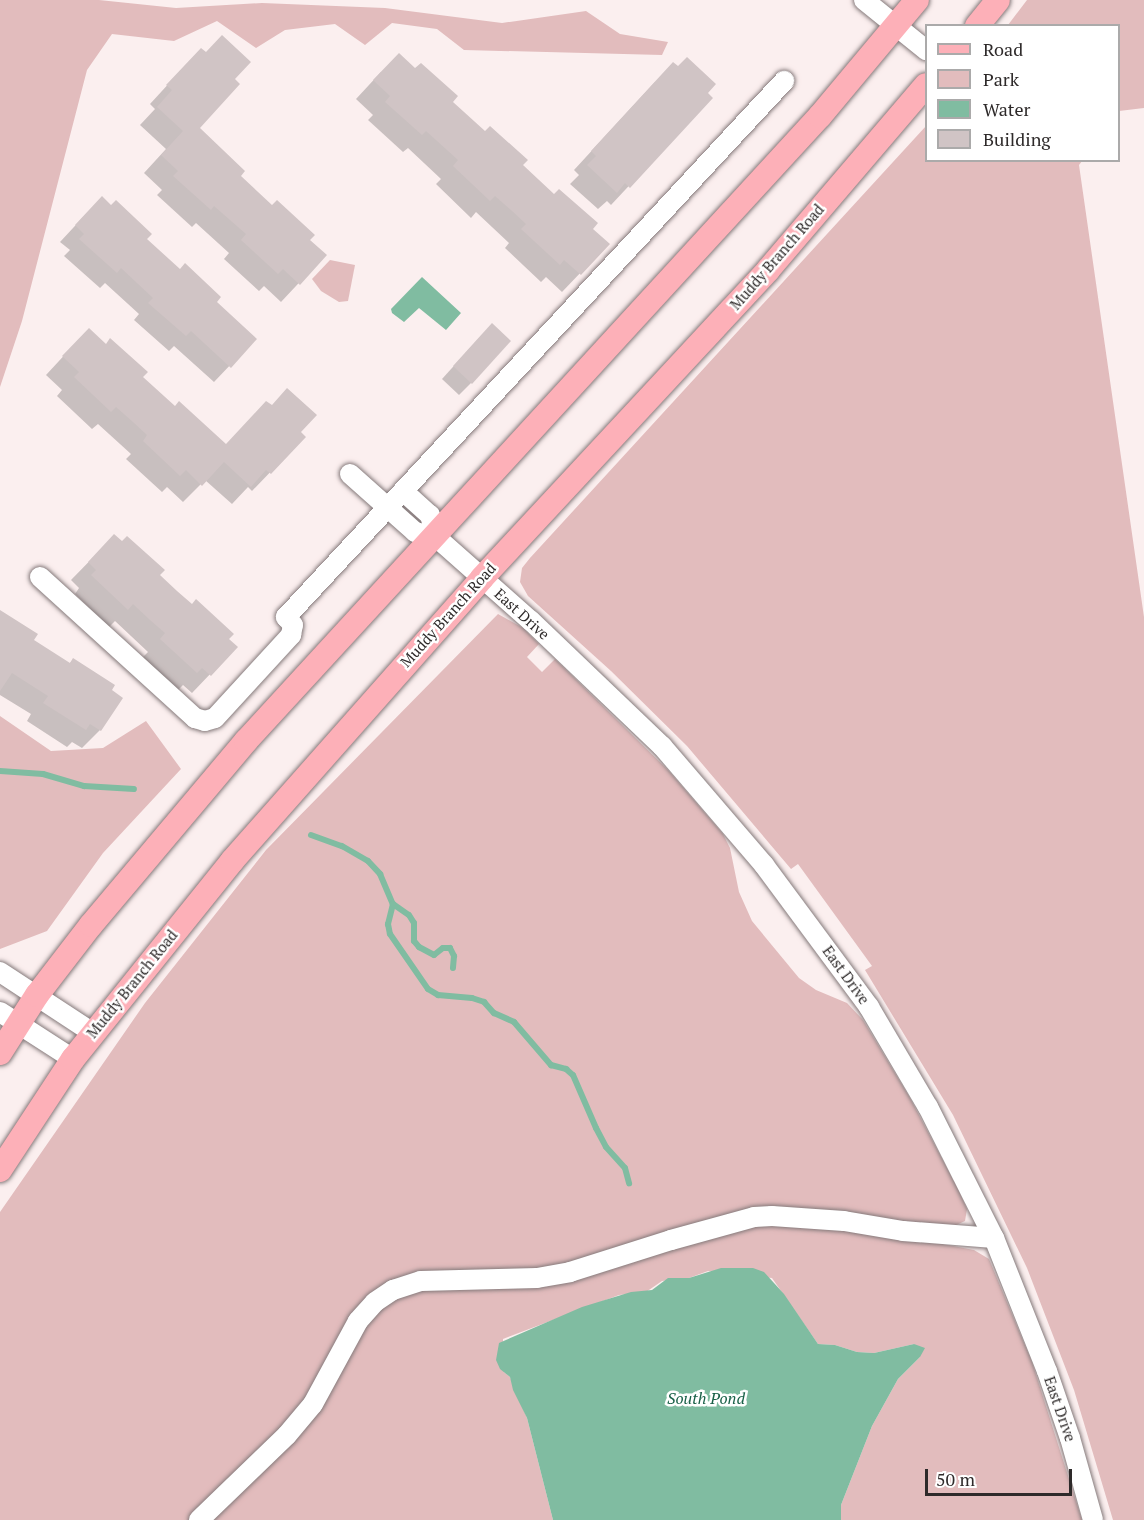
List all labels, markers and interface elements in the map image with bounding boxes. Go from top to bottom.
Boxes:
legend [925,24,1120,162]
text: Road [983,37,1023,61]
text: Park [983,67,1019,91]
text: Water [983,97,1030,121]
text: Building [983,127,1051,151]
street label: Muddy Branch Road [726,201,828,313]
street label: Muddy Branch Road [397,559,499,671]
street label: East Drive [491,585,553,643]
street label: Muddy Branch Road [83,926,181,1042]
street label: East Drive [819,942,873,1008]
street label: East Drive [1040,1374,1080,1444]
water label: South Pond [667,1388,745,1408]
scale bar [928,1457,1075,1495]
text: 50 m [936,1467,975,1491]

